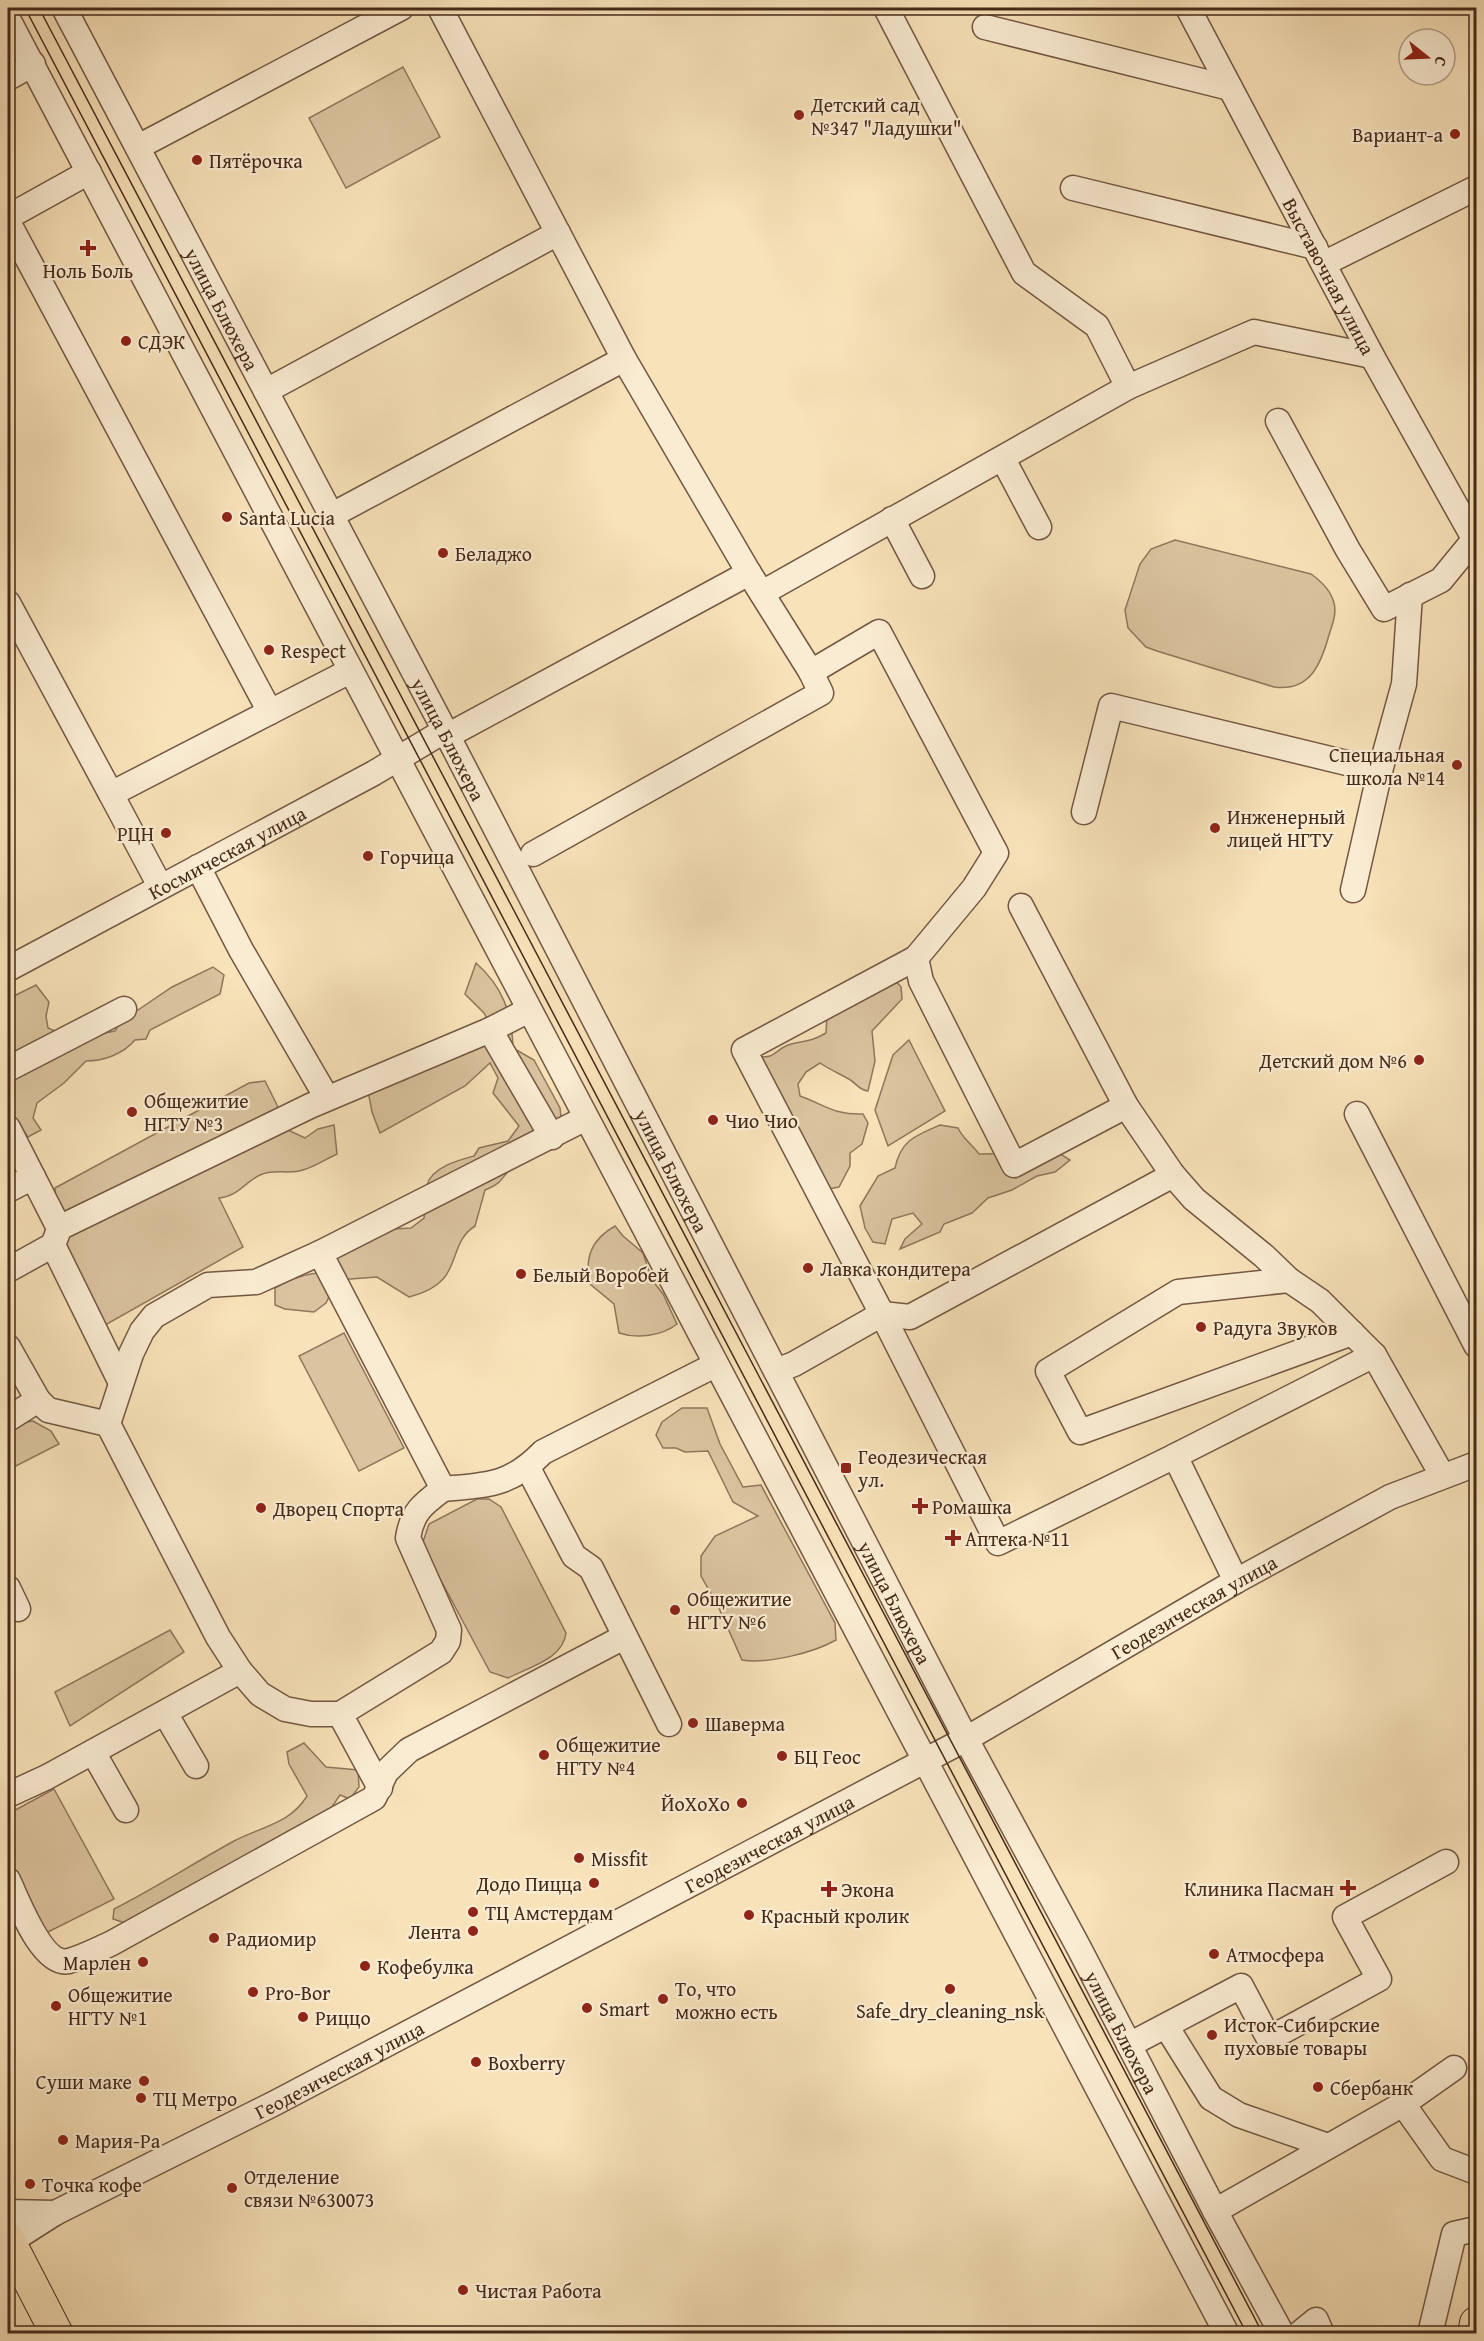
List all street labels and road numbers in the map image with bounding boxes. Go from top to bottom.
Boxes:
street label: Выставочная улица [1276,192,1383,360]
street label: улица Блюхера [178,241,267,376]
street label: улица Блюхера [404,671,493,806]
street label: Космическая улица [143,798,311,906]
street label: улица Блюхера [628,1103,716,1238]
street label: улица Блюхера [851,1535,939,1669]
street label: Геодезическая улица [1105,1547,1282,1666]
street label: Геодезическая улица [679,1786,859,1899]
street label: улица Блюхера [1078,1964,1167,2099]
street label: Геодезическая улица [249,2013,429,2126]

